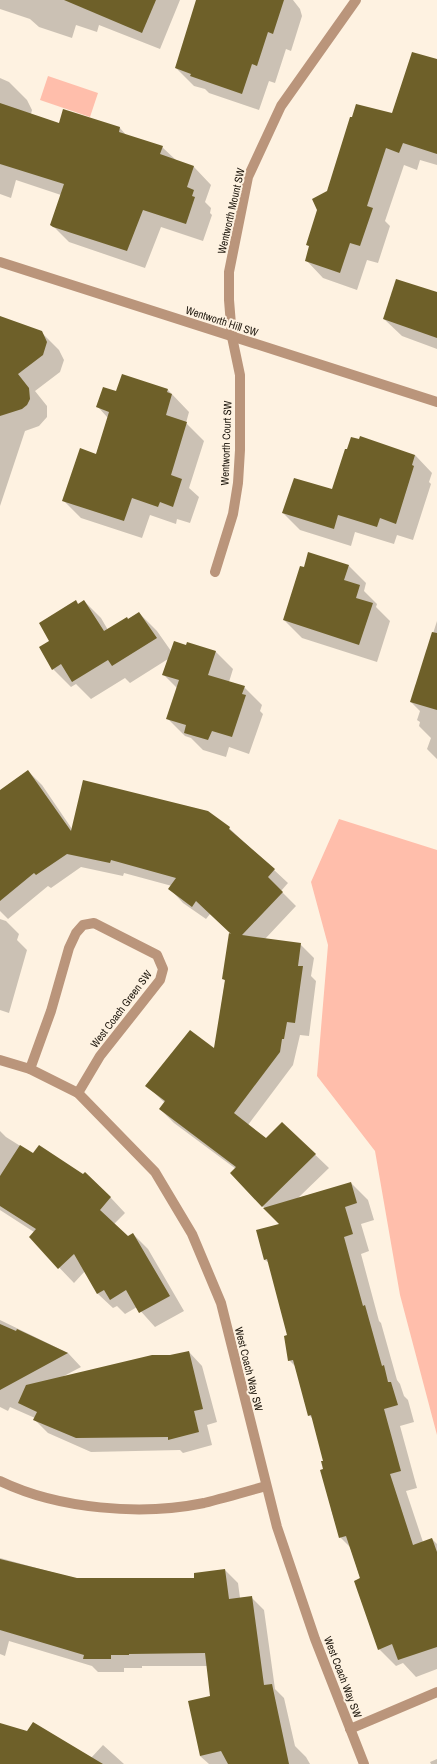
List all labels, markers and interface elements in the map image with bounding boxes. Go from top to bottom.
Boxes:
street label: Wentworth Mount SW [214,166,248,255]
street label: Wentworth Hill SW [184,303,261,339]
street label: Wentworth Court SW [218,400,234,485]
street label: West Coach Green SW [87,967,155,1051]
street label: West Coach Way SW [232,1325,266,1413]
street label: West Coach Way SW [321,1634,365,1720]

